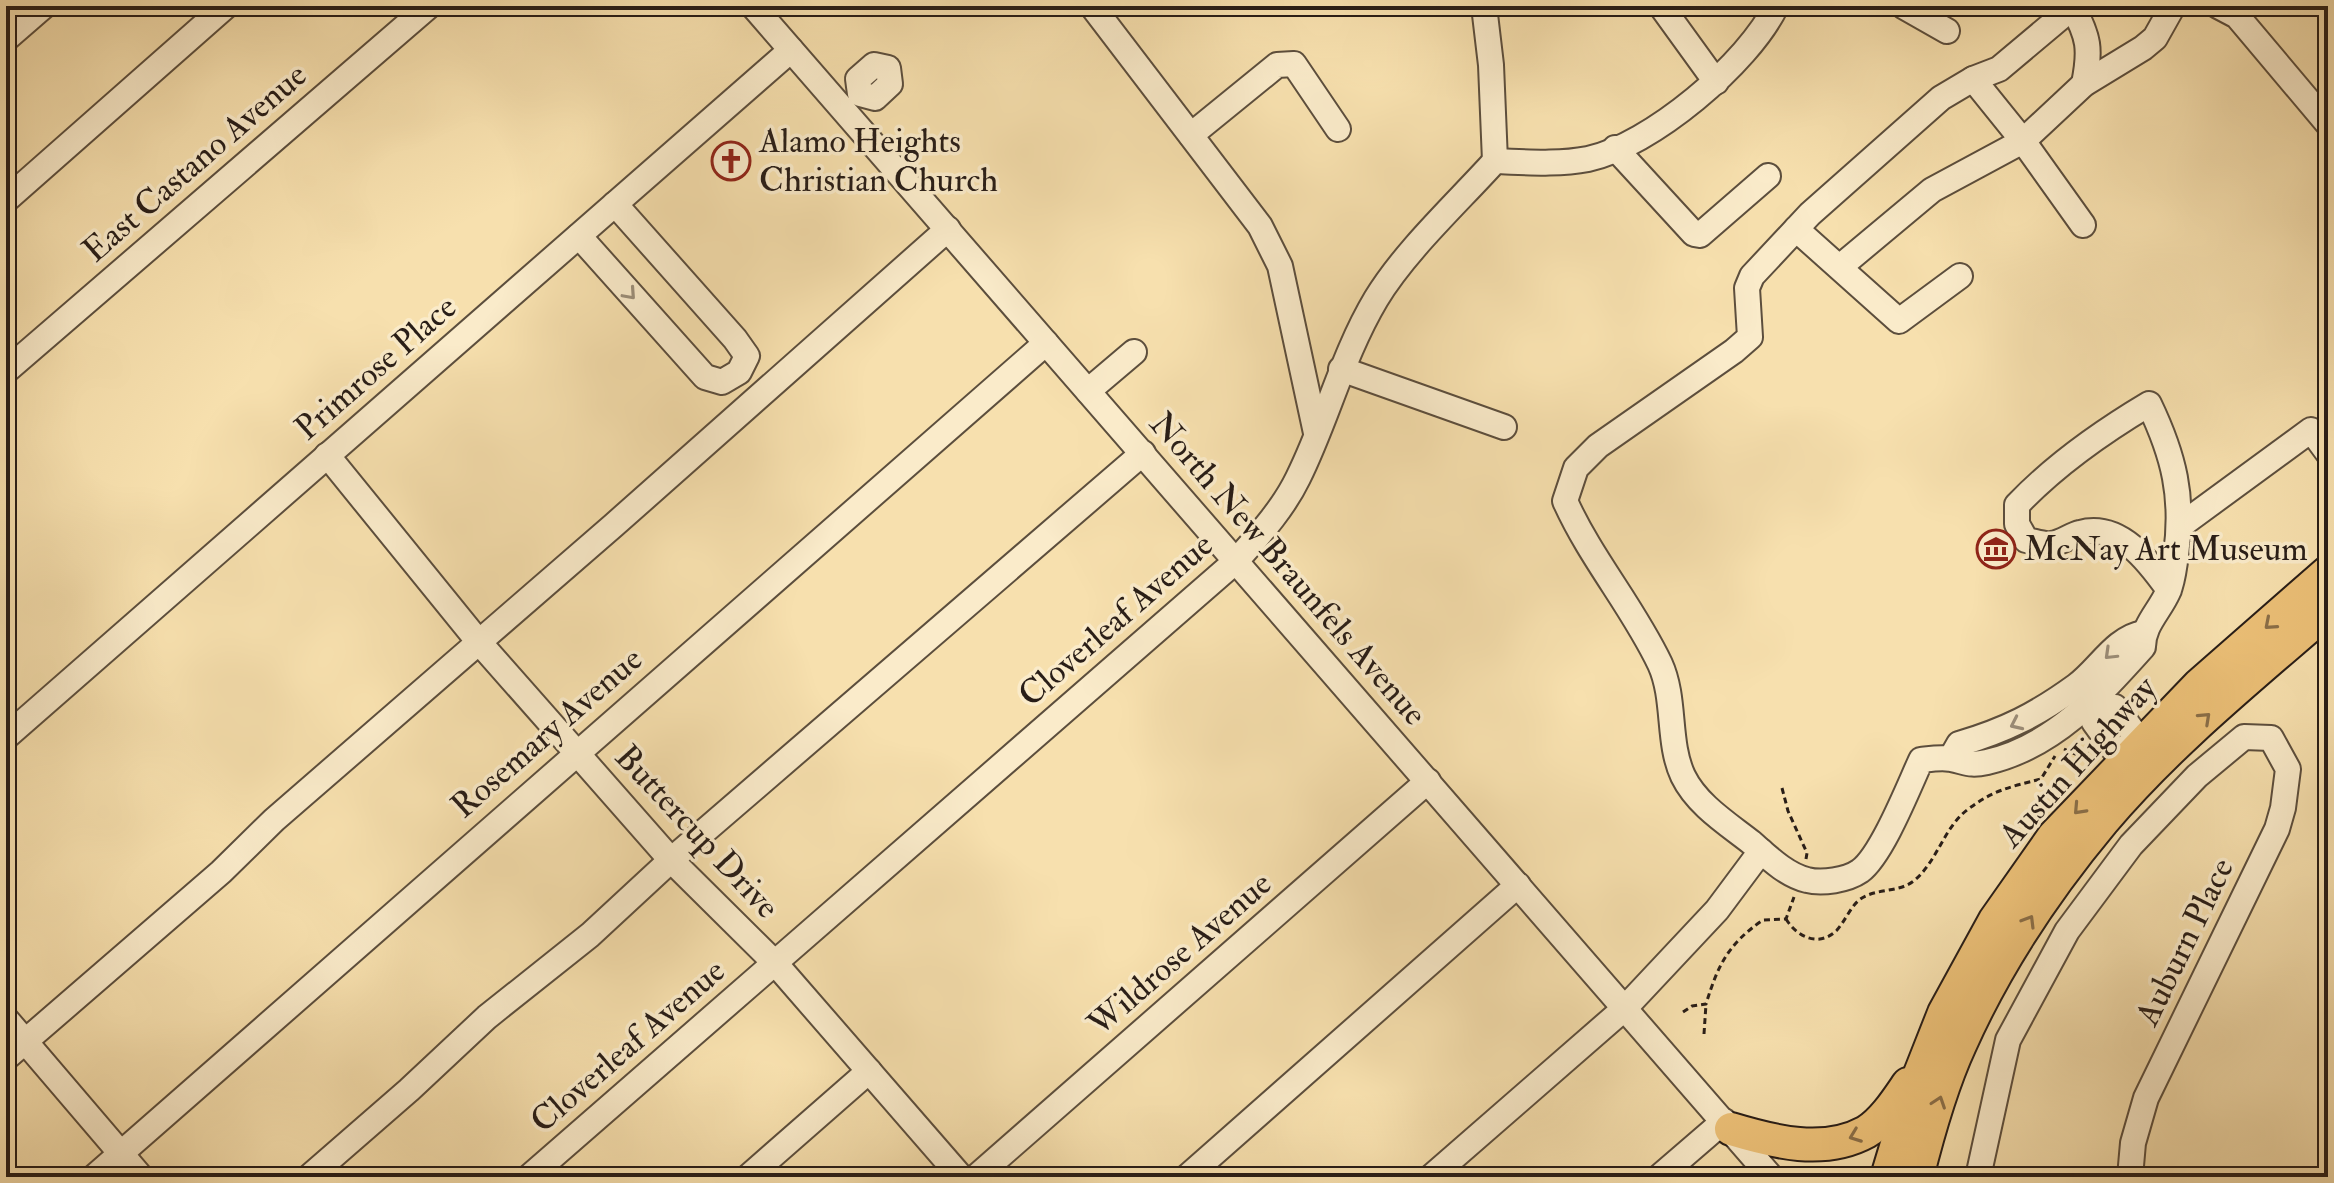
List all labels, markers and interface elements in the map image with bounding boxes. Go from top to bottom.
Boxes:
street label: East Castano Avenue [74,54,316,272]
place label: Alamo Heights Christian Church [758,120,998,202]
church icon: Alamo Heights Christian Church [710,140,752,182]
one-way arrow [621,285,635,300]
street label: Primrose Place [286,286,466,450]
street label: North New Braunfels Avenue [1140,403,1436,735]
street label: Cloverleaf Avenue [1010,524,1222,716]
museum icon: McNay Art Museum [1975,528,2017,570]
place label: McNay Art Museum [2024,528,2308,571]
one-way arrow [2264,614,2279,629]
street label: Rosemary Avenue [442,638,652,828]
one-way arrow [2105,645,2119,659]
street label: Austin Highway [1989,667,2167,857]
one-way arrow [2009,714,2024,730]
one-way arrow [2196,714,2211,728]
street label: Buttercup Drive [606,736,788,928]
one-way arrow [2074,800,2089,814]
street label: Auburn Place [2126,851,2244,1034]
street label: Wildrose Avenue [1079,863,1281,1046]
one-way arrow [2019,915,2035,930]
street label: Cloverleaf Avenue [522,950,734,1142]
one-way arrow [1930,1096,1946,1110]
one-way arrow [1849,1126,1863,1143]

